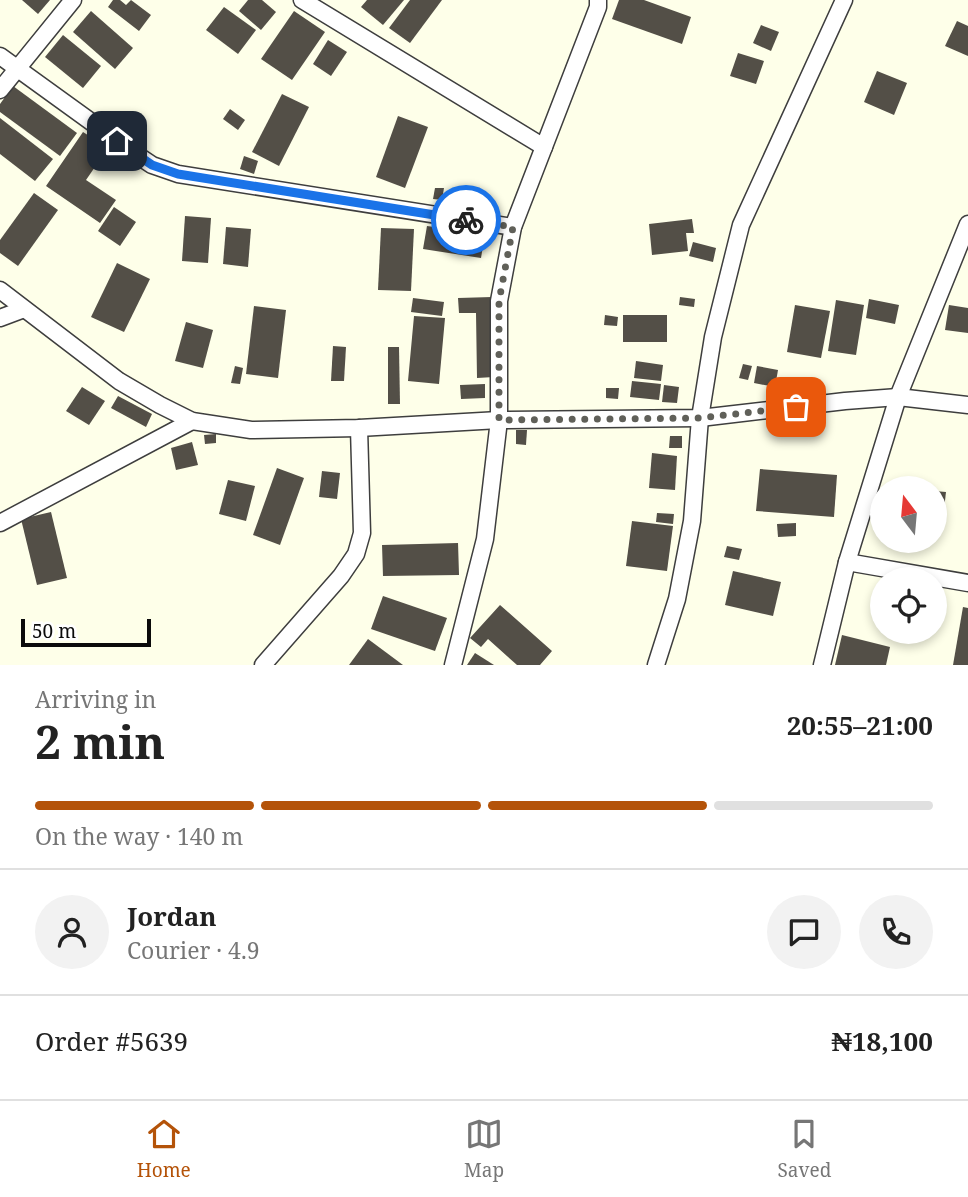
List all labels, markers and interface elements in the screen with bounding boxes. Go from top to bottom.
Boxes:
pin [87,111,147,171]
icon: home [98,122,136,160]
courier [431,185,501,255]
icon: bike [447,201,485,239]
pin [766,377,826,437]
icon: bag [777,388,815,426]
north arrow [870,476,947,553]
map controls [870,476,947,644]
button: locate [870,567,947,644]
scale bar [21,616,150,648]
text: 50 m [32,618,76,644]
text: Arriving in [35,683,156,715]
text: 20:55–21:00 [787,707,933,743]
text: 2 min [35,710,165,772]
text: On the way · 140 m [35,820,243,852]
button: person [35,895,109,969]
button: chat [767,895,841,969]
button: phone [859,895,933,969]
text: Jordan [127,898,217,934]
text: Courier · 4.9 [127,934,260,966]
text: Order #5639 [35,1023,188,1059]
text: ₦18,100 [831,1023,933,1059]
tab: Home [137,1115,191,1183]
tab: Map [464,1115,504,1183]
tab: Saved [777,1115,831,1183]

